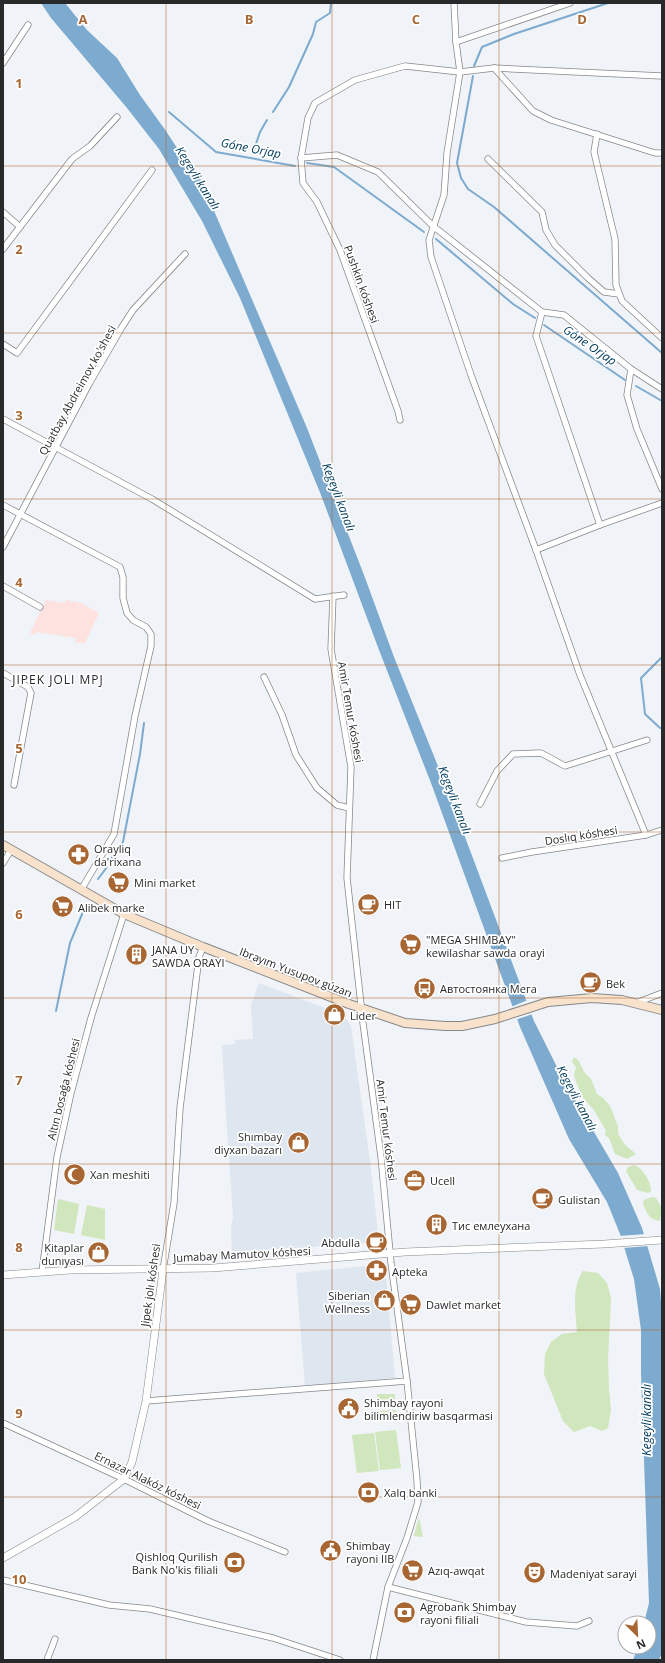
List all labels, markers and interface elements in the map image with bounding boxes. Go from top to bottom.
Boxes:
text: A [79,10,88,28]
text: B [245,10,254,28]
text: C [412,10,420,28]
text: D [577,10,587,28]
text: 1 [15,74,23,92]
water label: Góne Orjap [219,134,283,162]
water label: Kegeyli kanalı [172,143,224,213]
text: 2 [15,240,23,258]
street label: Pushkin kóshesi [341,243,383,325]
water label: Góne Orjap [560,321,620,369]
street label: Quatbay Abdreimov ko'shesi [35,322,119,458]
text: 3 [15,406,23,424]
water label: Kegeyli kanalı [318,460,360,534]
text: 4 [15,573,23,591]
street label: Amir Temur kóshesi [335,660,367,764]
district label: JIPEK JOLI MPJ [11,671,104,688]
text: 5 [15,739,23,757]
water label: Kegeyli kanalı [434,763,476,837]
street label: Doslıq kóshesi [543,822,619,848]
pharmacy icon: Orayliq da'rixana [65,841,91,867]
place label: Orayliq da'rixana [94,841,141,869]
supermarket icon: Mini market [105,869,131,895]
place label: Mini market [134,875,196,890]
cafe icon: HIT [356,891,382,917]
supermarket icon: Alibek marke [49,894,75,920]
place label: HIT [384,897,401,912]
place label: Alibek marke [78,900,145,915]
text: 6 [15,905,23,923]
supermarket icon: "MEGA SHIMBAY" kewilashar sawda orayi [397,932,423,958]
place label: "MEGA SHIMBAY" kewilashar sawda orayi [426,932,545,960]
building icon: JANA UY SAWDA ORAYI [123,942,149,968]
place label: JANA UY SAWDA ORAYI [151,942,224,970]
street label: Ibrayım Yusupov gúzarı [237,944,355,1000]
cafe icon: Bek [577,970,603,996]
bus stop icon: Автостоянка Мега [411,975,437,1001]
place label: Bek [606,976,625,991]
place label: Автостоянка Мега [440,981,537,996]
shop icon: Lider [321,1002,347,1028]
place label: Lider [350,1008,376,1023]
street label: Altın bosaǵa kóshesi [43,1037,83,1141]
water label: Kegeyli kanalı [553,1062,601,1134]
text: 7 [15,1071,23,1089]
street label: Amir Temur kóshesi [373,1078,401,1182]
place label: Shımbay diyxan bazarı [214,1129,282,1157]
shop icon: Shımbay diyxan bazarı [285,1129,311,1155]
mosque icon: Xan meshiti [61,1161,87,1187]
place label: Xan meshiti [90,1167,150,1182]
office icon: Ucell [401,1167,427,1193]
place label: Ucell [430,1173,455,1188]
cafe icon: Gulistan [530,1186,556,1212]
place label: Gulistan [558,1192,600,1207]
building icon: Тис емлеухана [424,1212,450,1238]
place label: Тис емлеухана [452,1218,530,1233]
cafe icon: Abdulla [363,1229,389,1255]
place label: Abdulla [321,1235,360,1250]
text: 8 [15,1238,23,1256]
place label: Kitaplar dunıyası [41,1240,84,1268]
shop icon: Kitaplar dunıyası [86,1240,112,1266]
street label: Jipek jolı kóshesi [137,1243,163,1328]
street label: Jumabay Mamutov kóshesi [172,1243,311,1265]
pharmacy icon: Apteka [363,1258,389,1284]
place label: Apteka [392,1264,428,1279]
place label: Siberian Wellness [325,1288,370,1316]
shop icon: Siberian Wellness [372,1288,398,1314]
supermarket icon: Dawlet market [398,1291,424,1317]
place label: Dawlet market [426,1297,501,1312]
water label: Kegeyli kanalı [638,1384,655,1456]
public building icon: Shimbay rayoni bilimlendiriw basqarmasi [336,1395,362,1421]
place label: Shimbay rayoni bilimlendiriw basqarmasi [364,1395,493,1423]
text: 9 [15,1404,23,1422]
street label: Ernazar Alakóz kóshesi [92,1448,204,1512]
bank icon: Xalq banki [356,1479,382,1505]
place label: Xalq banki [384,1485,437,1500]
public building icon: Shimbay rayoni IIB [318,1538,344,1564]
place label: Shimbay rayoni IIB [346,1538,394,1566]
place label: Qishloq Qurilish Bank No'kis filiali [132,1549,218,1577]
bank icon: Qishloq Qurilish Bank No'kis filiali [221,1549,247,1575]
supermarket icon: Azıq-awqat [400,1557,426,1583]
theatre icon: Madeniyat sarayi [522,1560,548,1586]
place label: Azıq-awqat [428,1563,485,1578]
place label: Madeniyat sarayi [550,1566,637,1581]
text: 10 [12,1570,26,1588]
bank icon: Agrobank Shimbay rayoni filiali [392,1599,418,1625]
place label: Agrobank Shimbay rayoni filiali [420,1599,517,1627]
north arrow [617,1615,657,1655]
text: N [634,1636,648,1653]

